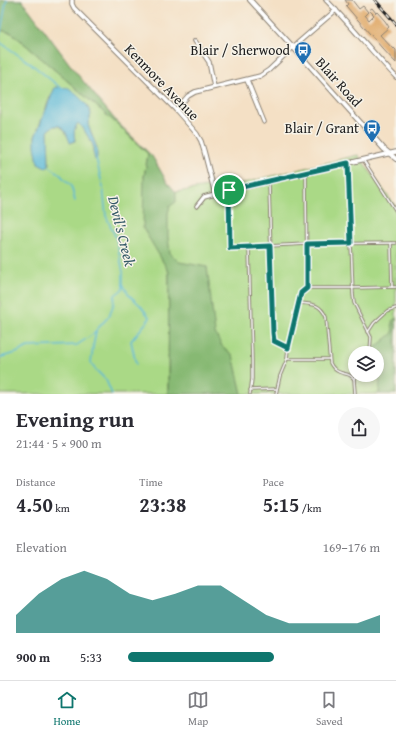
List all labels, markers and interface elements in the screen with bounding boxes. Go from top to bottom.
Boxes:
street label: Kenmore Avenue [120,39,204,125]
place label: Blair / Sherwood [191,40,291,60]
bus stop icon: Blair / Sherwood [293,40,313,65]
street label: Blair Road [311,53,367,112]
place label: Blair / Grant [285,118,359,138]
bus stop icon: Blair / Grant [362,118,382,143]
pin [212,173,246,207]
icon: arrive [218,179,240,201]
water label: Devil's Creek [103,193,141,269]
map controls [348,346,384,382]
button: layers [348,346,384,382]
text: Evening run [16,403,134,435]
button: share [338,407,380,449]
text: 21:44 · 5 × 900 m [16,434,102,453]
text: Distance [16,474,55,490]
text: Time [139,474,163,490]
text: Pace [263,474,284,490]
text: 4.50 [16,490,53,519]
text: 23:38 [139,490,186,519]
text: 5:15 [263,490,299,519]
text: km [53,500,70,516]
text: /km [299,500,322,516]
text: Elevation [16,538,67,557]
text: 169–176 m [323,538,380,557]
text: 900 m [16,648,50,667]
text: 5:33 [80,648,102,667]
tab: Home [53,689,80,729]
tab: Map [187,689,209,729]
tab: Saved [316,689,343,729]

